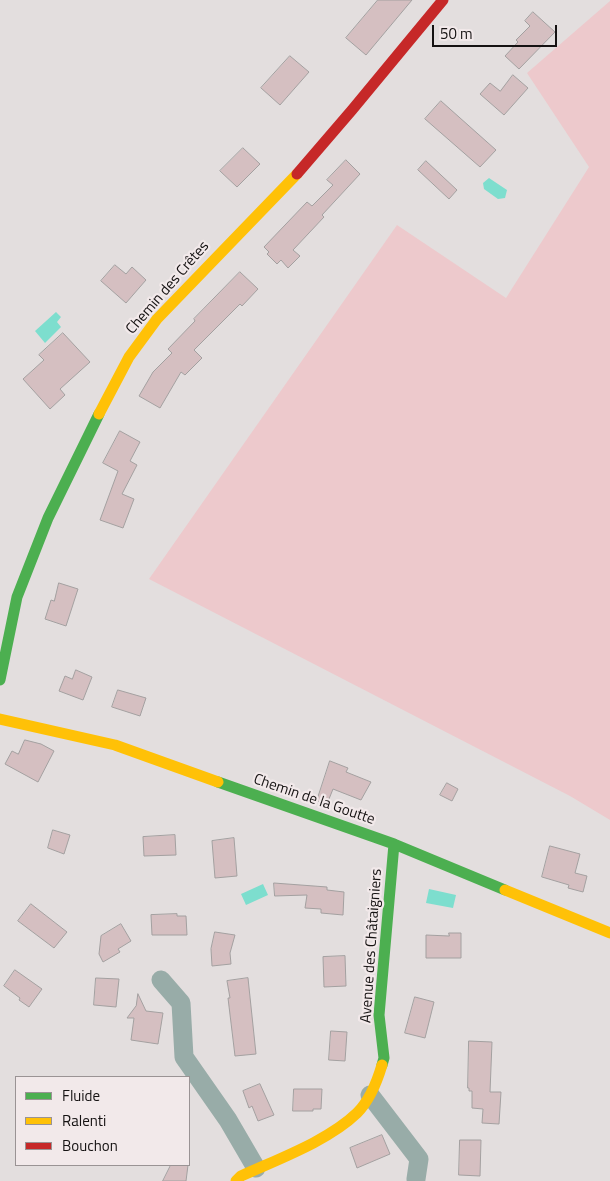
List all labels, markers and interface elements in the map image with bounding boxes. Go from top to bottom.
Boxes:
scale bar [435,15,560,47]
text: 50 m [440,22,473,45]
street label: Chemin des Crêtes [123,238,213,338]
street label: Chemin de la Goutte [251,771,377,829]
street label: Avenue des Châtaigniers [358,868,386,1024]
legend [15,1076,190,1166]
text: Fluide [62,1084,100,1107]
text: Ralenti [62,1109,106,1132]
text: Bouchon [62,1134,118,1157]

